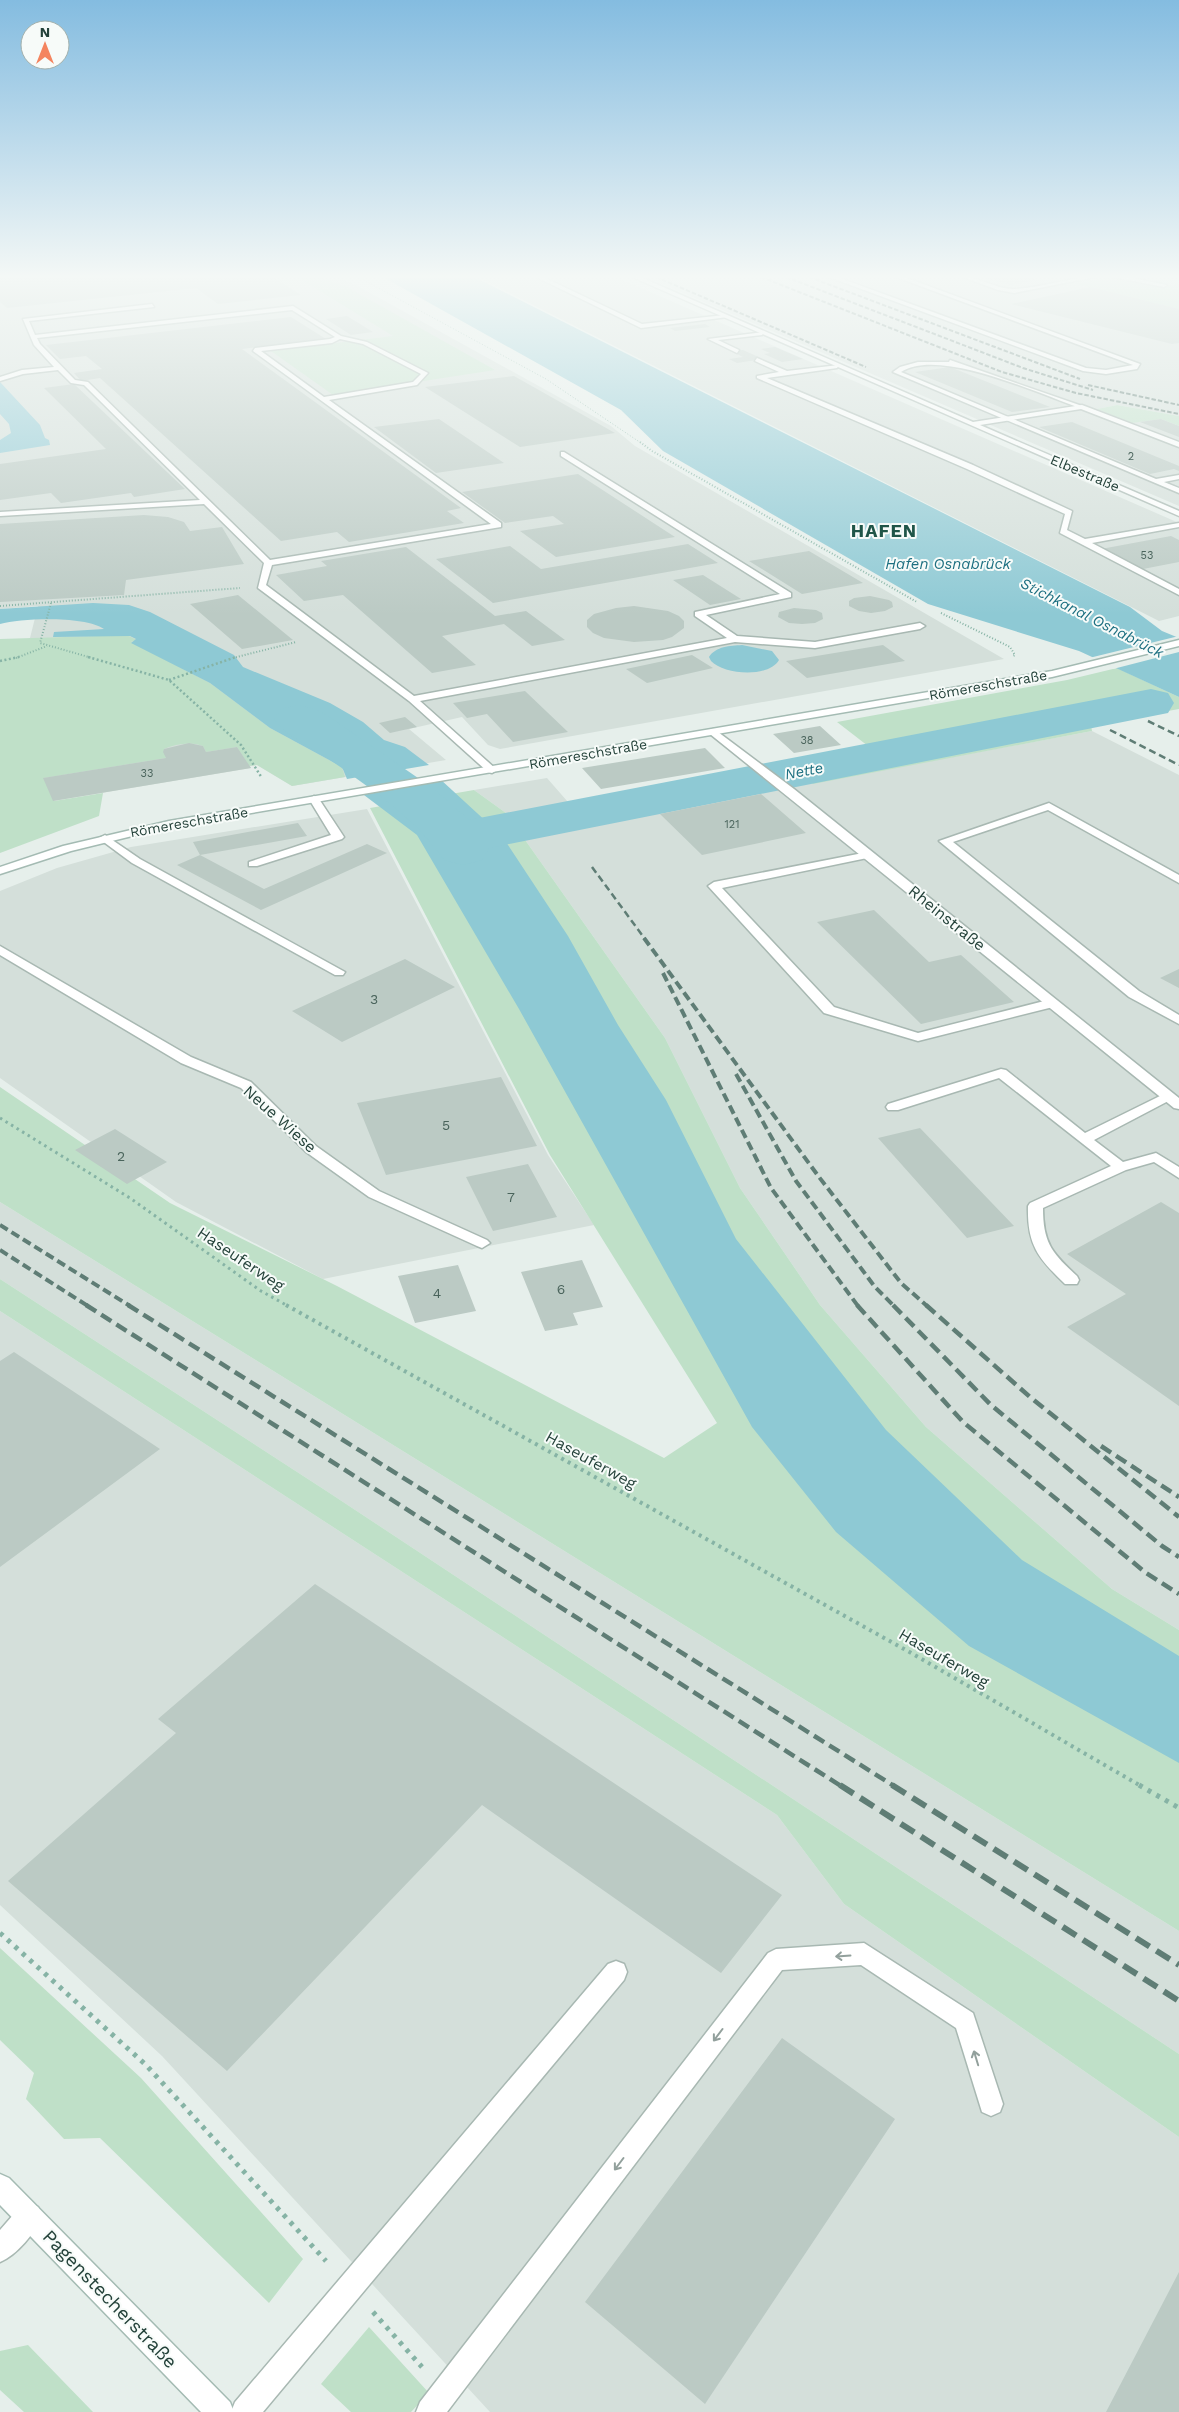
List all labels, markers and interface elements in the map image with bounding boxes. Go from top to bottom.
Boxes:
north arrow [20,20,70,70]
text: N [40,24,50,40]
house number: 2 [1128,450,1134,463]
street label: Elbestraße [1048,451,1122,495]
district label: HAFEN [851,520,917,541]
house number: 53 [1141,549,1153,562]
water label: Hafen Osnabrück [885,555,1012,573]
water label: Stichkanal Osnabrück [1017,574,1167,662]
street label: Römereschstraße [928,667,1048,703]
house number: 38 [800,734,814,747]
street label: Römereschstraße [528,736,648,772]
water label: Nette [783,758,825,784]
house number: 33 [141,767,153,780]
street label: Römereschstraße [129,804,249,840]
house number: 121 [725,818,740,831]
street label: Rheinstraße [905,881,989,955]
house number: 3 [370,991,378,1007]
street label: Neue Wiese [240,1081,320,1157]
house number: 5 [442,1117,450,1133]
house number: 2 [117,1148,125,1164]
house number: 7 [507,1189,515,1205]
street label: Haseuferweg [194,1223,289,1295]
house number: 6 [557,1281,565,1297]
house number: 4 [433,1285,441,1301]
street label: Haseuferweg [542,1427,640,1493]
street label: Haseuferweg [896,1625,993,1692]
one-way arrow [836,1951,852,1960]
one-way arrow [713,2028,724,2041]
one-way arrow [971,2050,981,2066]
one-way arrow [614,2157,625,2170]
street label: Pagenstecherstraße [38,2225,182,2373]

